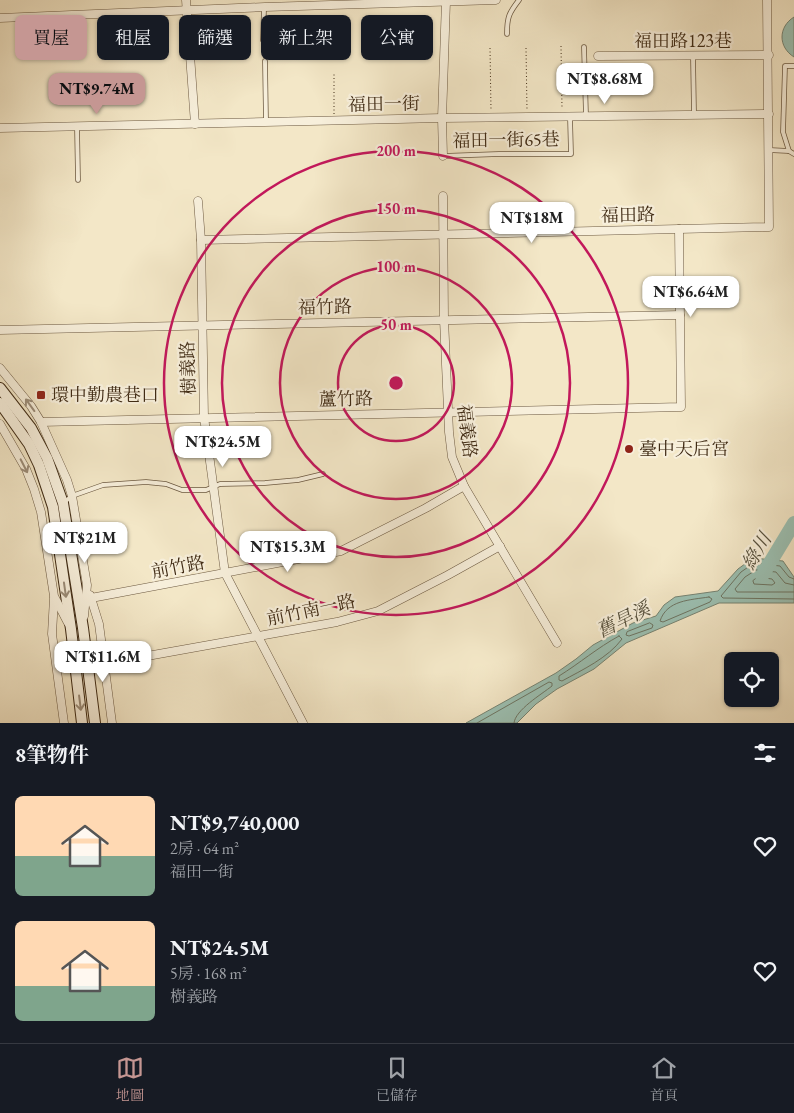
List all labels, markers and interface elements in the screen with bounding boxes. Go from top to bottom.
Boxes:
chip: 買屋 [15,15,87,60]
chip: 租屋 [97,15,169,60]
chip: 篩選 [179,15,251,60]
chip: 新上架 [261,15,351,60]
chip: 公寓 [361,15,433,60]
street label: 福田路123巷 [634,29,732,52]
pin: NT$8.68M [553,62,657,105]
text: NT$8.68M [567,68,643,89]
pin: NT$9.74M [45,72,149,115]
text: NT$9.74M [59,78,135,99]
street label: 福田一街 [348,91,420,116]
street label: 福田一街65巷 [452,127,560,152]
text: 200 m [376,141,416,160]
text: 150 m [376,199,416,218]
pin: NT$18M [491,202,573,244]
street label: 福田路 [601,203,655,226]
text: NT$18M [500,207,564,228]
text: 100 m [376,257,416,276]
pin: NT$6.64M [639,276,743,318]
text: NT$6.64M [653,281,729,302]
street label: 福竹路 [298,295,352,318]
text: 50 m [380,315,412,334]
street label: 樹義路 [175,341,200,395]
centre of rings [387,374,405,392]
place label: 環中勤農巷口 [51,383,159,406]
street label: 蘆竹路 [319,387,373,410]
marker: 環中勤農巷口 [35,389,47,401]
one-way arrow [25,398,35,412]
street label: 福義路 [453,403,482,459]
pin: NT$24.5M [171,426,275,468]
text: NT$24.5M [185,431,261,452]
place label: 臺中天后宮 [639,437,729,460]
marker: 臺中天后宮 [623,443,635,455]
one-way arrow [19,459,29,474]
pin: NT$21M [44,522,126,564]
text: NT$21M [53,527,117,548]
water label: 綠川 [736,527,778,574]
pin: NT$15.3M [236,530,340,573]
text: NT$15.3M [250,536,326,557]
street label: 前竹路 [149,550,207,583]
one-way arrow [61,582,71,598]
street label: 前竹南一路 [264,589,357,630]
water label: 舊旱溪 [592,595,656,643]
pin: NT$11.6M [51,640,155,683]
text: NT$11.6M [65,646,141,667]
map controls [724,652,779,707]
button: locate [724,652,779,707]
one-way arrow [75,695,85,711]
icon: filters [751,739,779,767]
text: 8筆物件 [15,741,89,768]
text: NT$9,740,000 [170,809,299,836]
icon: home [55,816,115,876]
icon: heart [751,832,779,860]
text: 2房 · 64 m² [170,838,239,859]
text: 福田一街 [170,861,234,882]
text: NT$24.5M [170,934,269,961]
icon: home [55,941,115,1001]
icon: heart [751,957,779,985]
text: 5房 · 168 m² [170,963,247,984]
text: 樹義路 [170,986,218,1007]
tab: 地圖 [116,1054,144,1104]
tab: 已儲存 [376,1054,418,1104]
tab: 首頁 [650,1054,678,1104]

